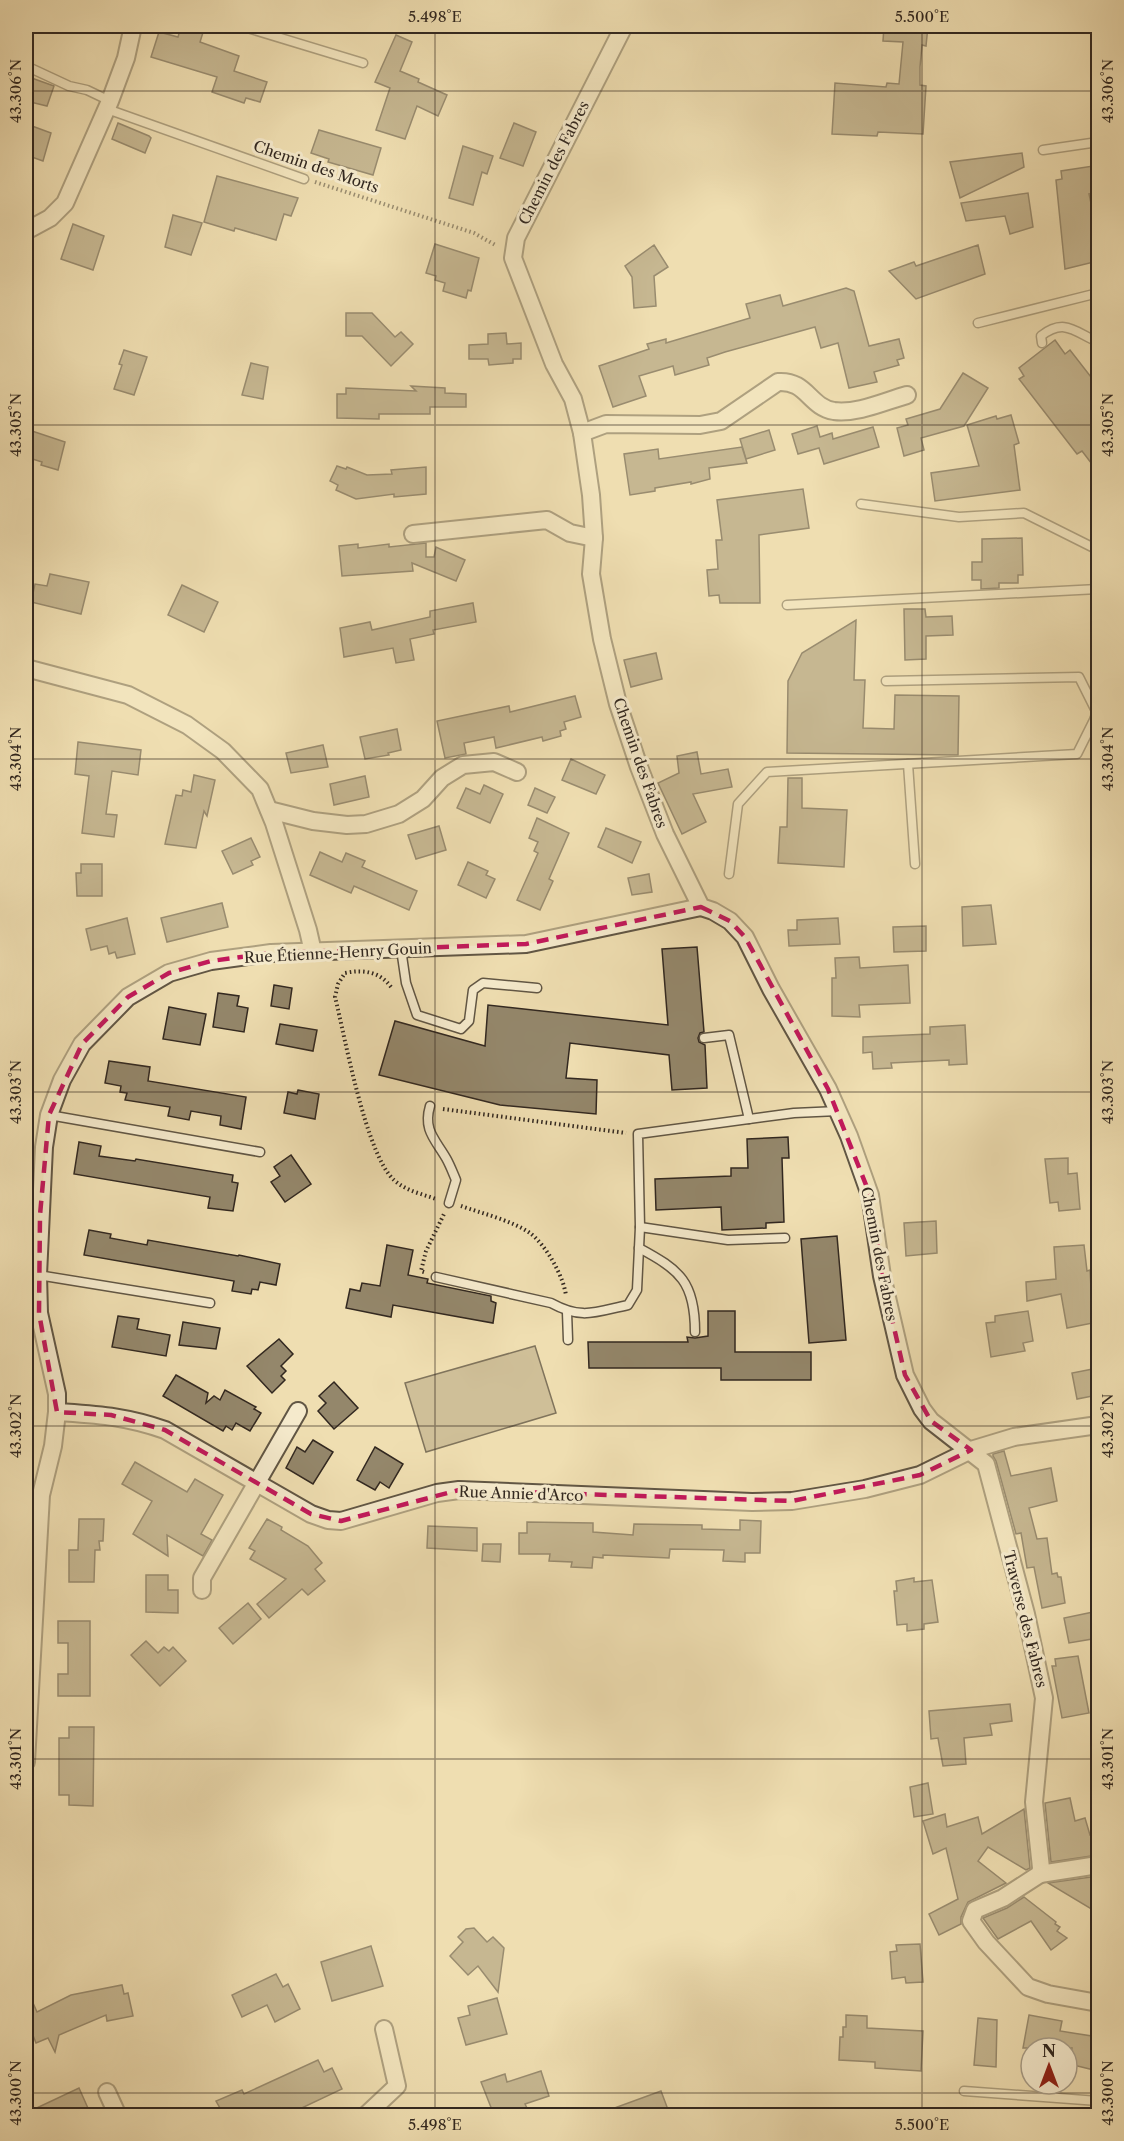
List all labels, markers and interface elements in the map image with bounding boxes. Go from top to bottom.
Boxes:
text: 5.498°E [408,7,462,26]
text: 5.500°E [895,7,949,26]
text: 43.306°N [6,59,25,123]
text: 43.306°N [1098,59,1117,123]
street label: Chemin des Fabres [514,98,593,228]
street label: Chemin des Morts [251,136,381,197]
text: 43.305°N [6,393,25,457]
text: 43.305°N [1098,393,1117,457]
street label: Chemin des Fabres [609,695,672,830]
text: 43.304°N [6,727,25,791]
text: 43.304°N [1098,727,1117,791]
street label: Rue Étienne-Henry Gouin [244,938,433,967]
text: 43.303°N [6,1060,25,1124]
text: 43.303°N [1098,1060,1117,1124]
street label: Chemin des Fabres [857,1185,902,1323]
text: 43.302°N [6,1394,25,1458]
text: 43.302°N [1098,1394,1117,1458]
street label: Rue Annie d'Arco [458,1482,584,1505]
street label: Traverse des Fabres [999,1548,1052,1689]
text: 43.301°N [6,1728,25,1790]
text: 43.301°N [1098,1728,1117,1790]
north arrow [1019,2036,1079,2096]
text: N [1042,2041,1056,2061]
text: 43.300°N [6,2060,25,2126]
text: 43.300°N [1098,2060,1117,2126]
text: 5.498°E [408,2115,462,2134]
text: 5.500°E [895,2115,949,2134]

